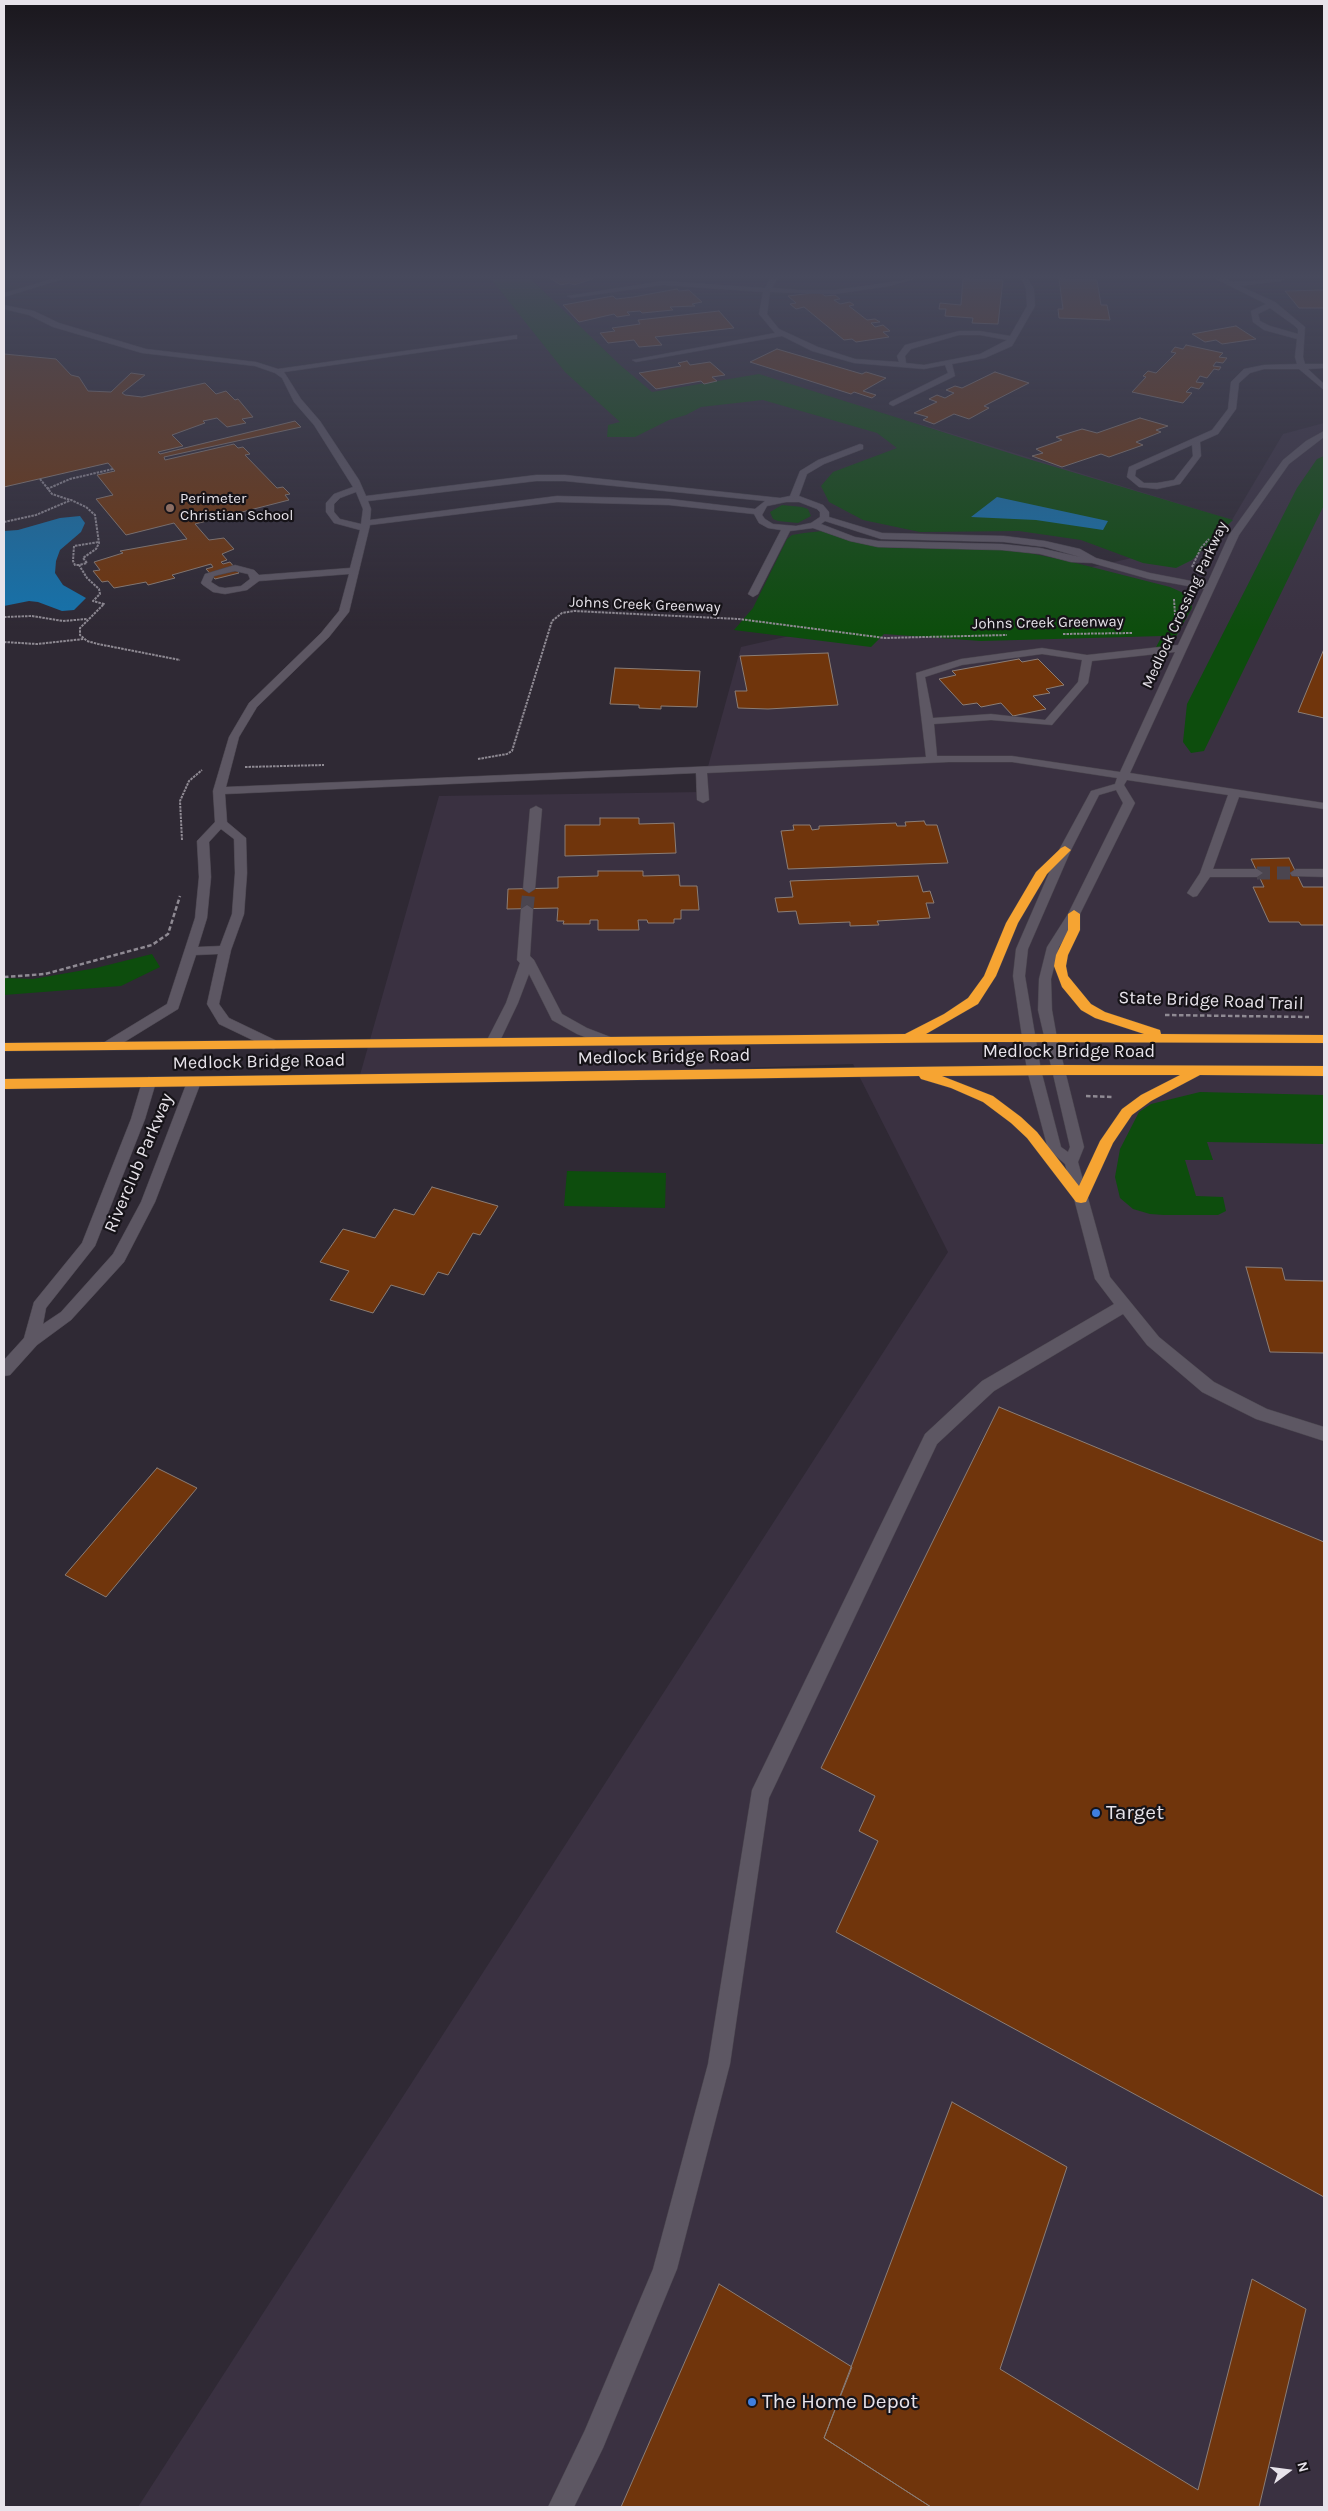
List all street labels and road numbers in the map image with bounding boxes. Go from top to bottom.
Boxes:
street label: Medlock Crossing Parkway [1138,519,1232,691]
street label: Johns Creek Greenway [569,593,721,617]
street label: Johns Creek Greenway [972,613,1124,633]
street label: State Bridge Road Trail [1118,987,1304,1015]
street label: Medlock Bridge Road [983,1041,1155,1063]
street label: Medlock Bridge Road [578,1045,750,1069]
street label: Medlock Bridge Road [173,1050,345,1074]
street label: Riverclub Parkway [100,1090,178,1236]

